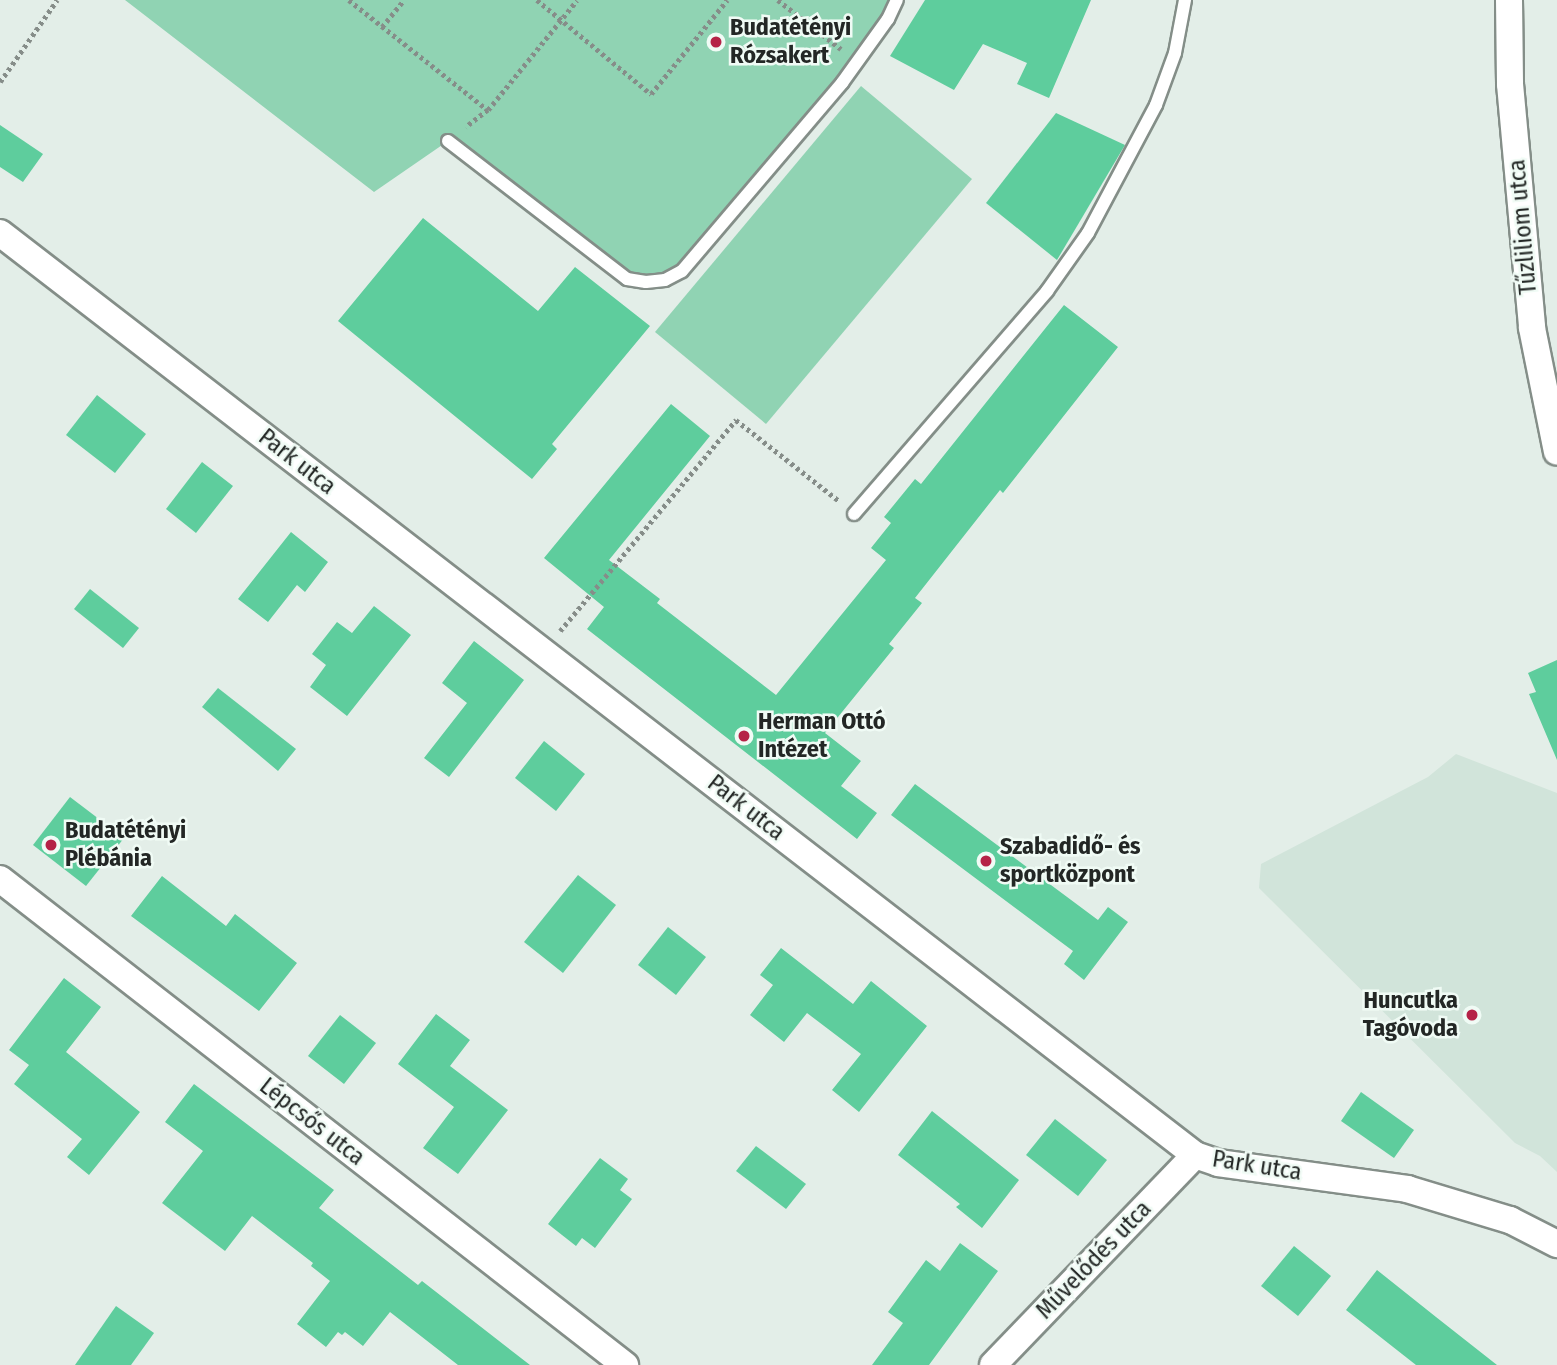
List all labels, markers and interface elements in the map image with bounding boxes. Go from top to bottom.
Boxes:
place label: Budatétényi Rózsakert [730,14,851,70]
marker: Budatétényi Rózsakert [708,34,724,50]
street label: Tűzliliom utca [1503,158,1543,296]
street label: Park utca [253,423,341,501]
place label: Herman Ottó Intézet [758,708,886,764]
marker: Herman Ottó Intézet [736,728,752,744]
street label: Park utca [702,769,790,847]
place label: Budatétényi Plébánia [65,817,186,873]
place label: Szabadidő- és sportközpont [1000,833,1141,889]
marker: Budatétényi Plébánia [43,837,59,853]
marker: Szabadidő- és sportközpont [978,853,994,869]
place label: Huncutka Tagóvoda [1363,987,1458,1043]
marker: Huncutka Tagóvoda [1464,1007,1480,1023]
street label: Lépcsős utca [254,1072,370,1172]
street label: Park utca [1210,1145,1304,1187]
street label: Művelődés utca [1030,1195,1158,1325]

